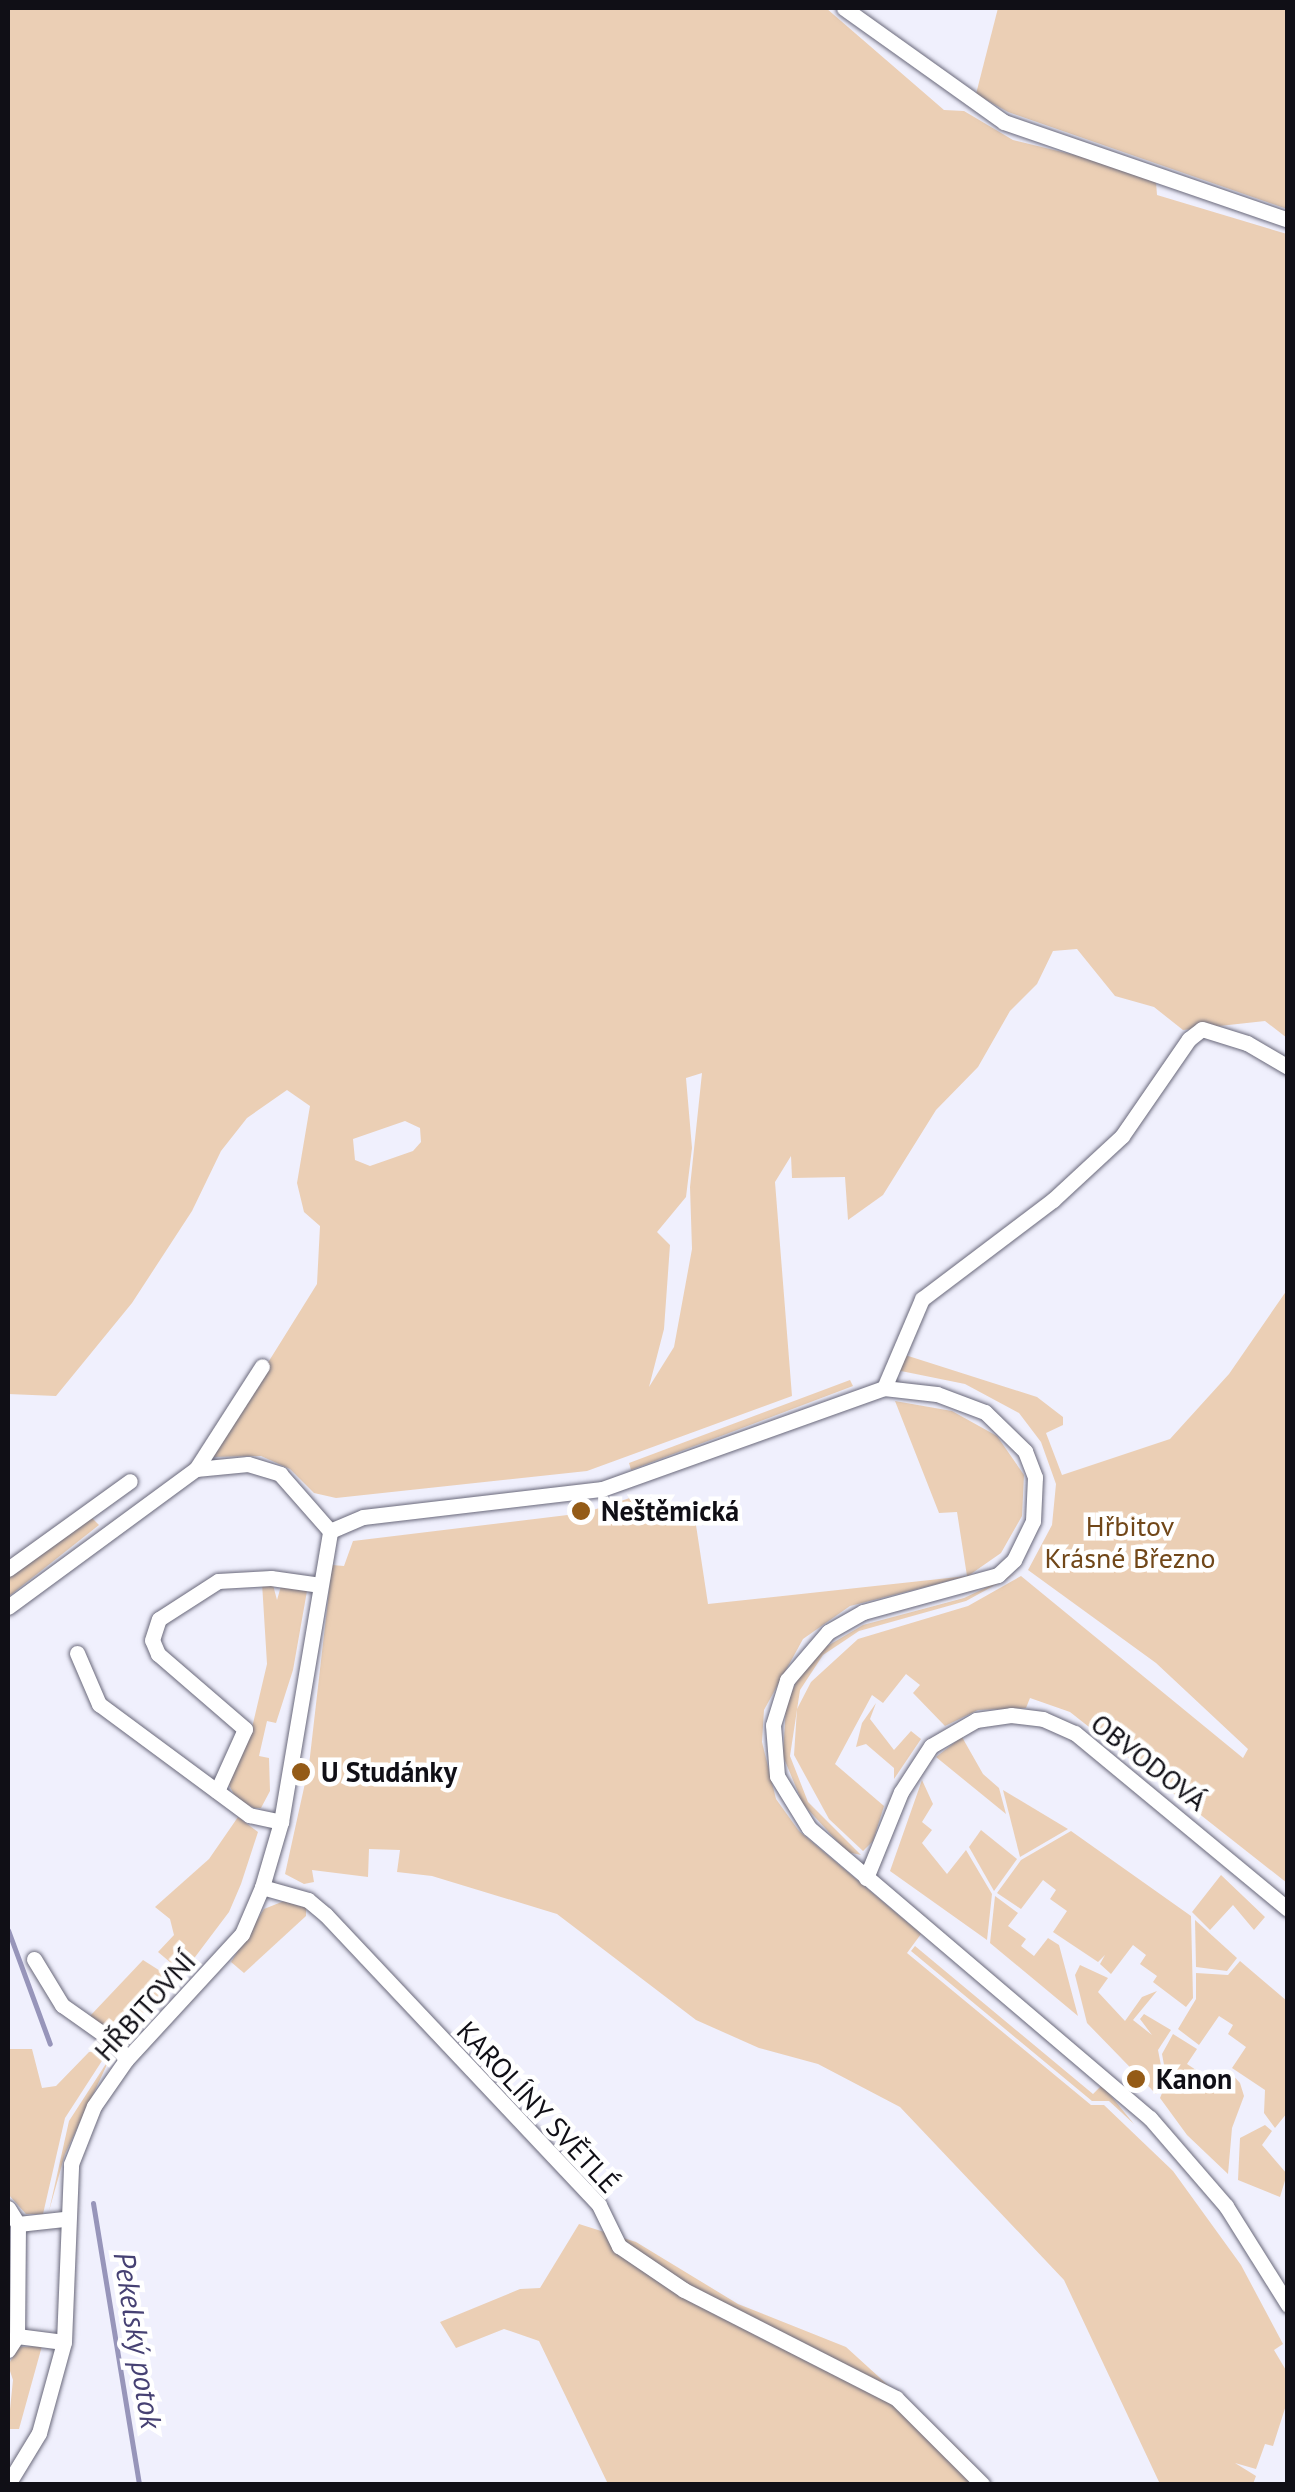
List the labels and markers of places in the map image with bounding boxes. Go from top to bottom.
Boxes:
place label: Neštěmická [601,1494,739,1528]
marker: Neštěmická [570,1500,592,1522]
place label: U Studánky [321,1755,457,1789]
marker: U Studánky [290,1761,312,1783]
place label: Kanon [1156,2062,1232,2096]
marker: Kanon [1125,2068,1147,2090]

